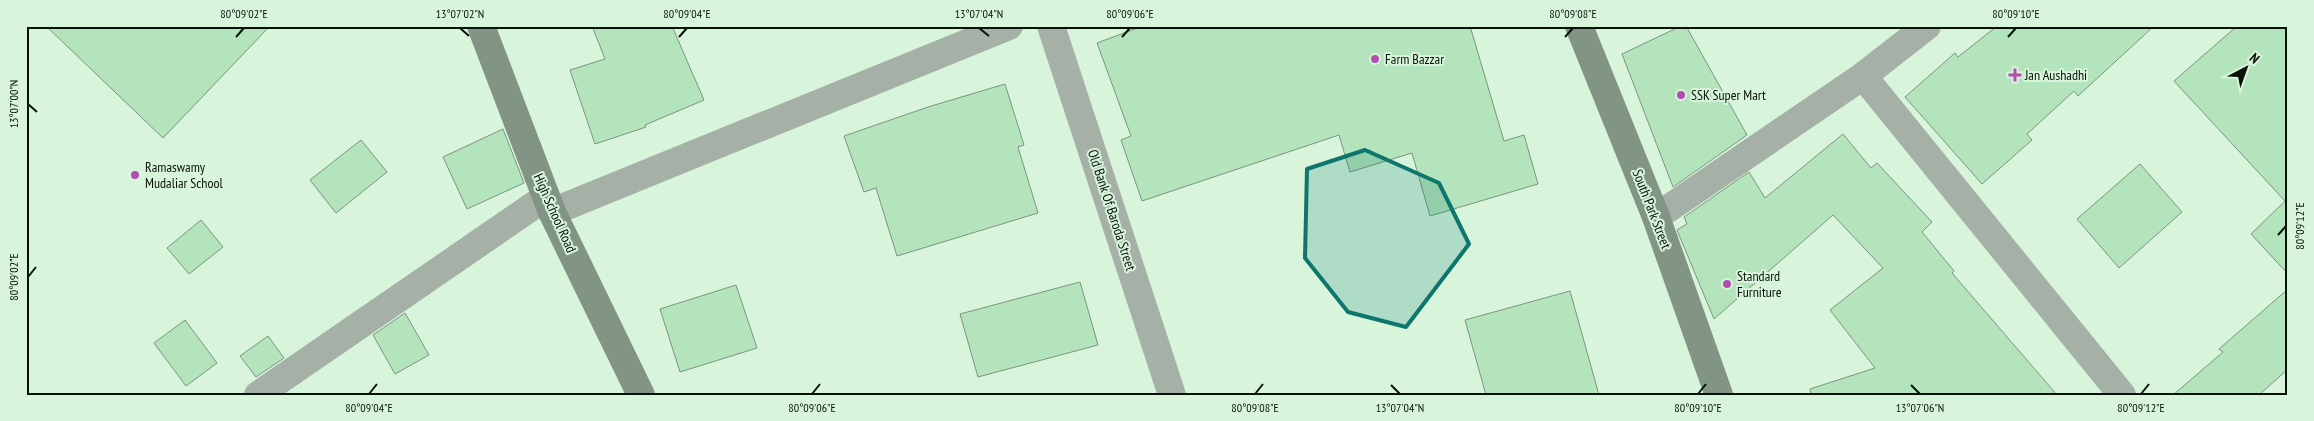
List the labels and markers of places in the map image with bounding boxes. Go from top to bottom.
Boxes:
place label: Farm Bazzar [1385,50,1444,68]
marker: Farm Bazzar [1369,53,1381,65]
place label: Jan Aushadhi [2024,66,2087,84]
marker: Jan Aushadhi [2009,69,2021,81]
place label: SSK Super Mart [1691,86,1766,104]
marker: SSK Super Mart [1675,89,1687,101]
place label: Ramaswamy Mudaliar School [145,158,224,192]
marker: Ramaswamy Mudaliar School [129,169,141,181]
place label: Standard Furniture [1737,267,1782,301]
marker: Standard Furniture [1721,278,1733,290]

